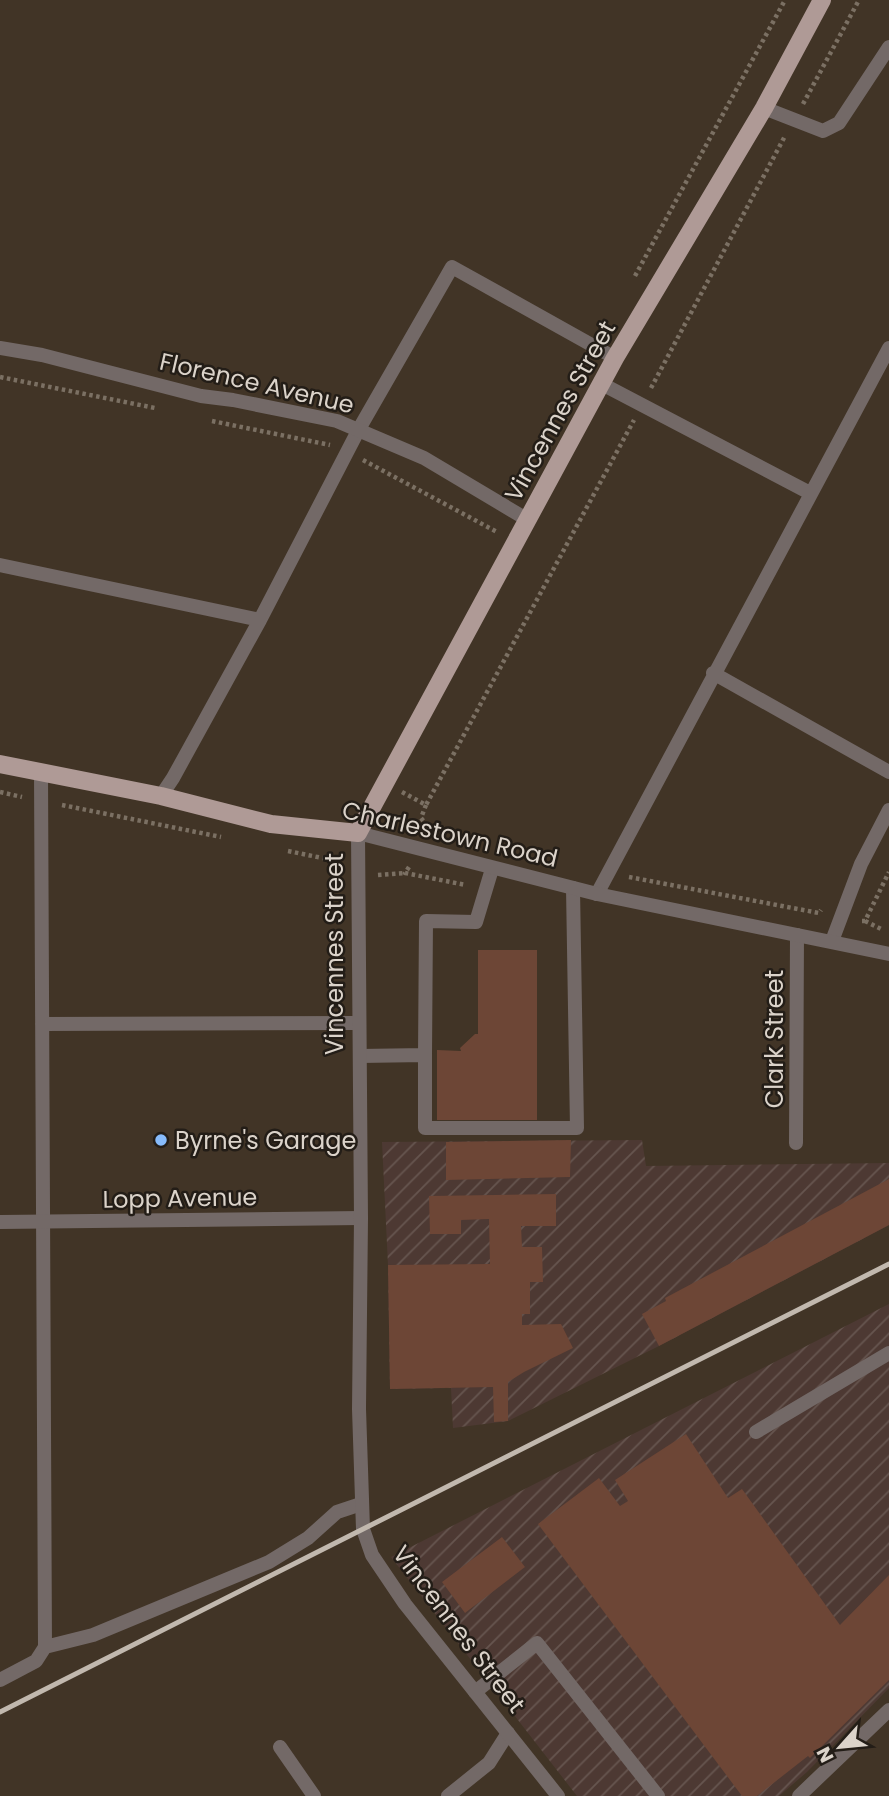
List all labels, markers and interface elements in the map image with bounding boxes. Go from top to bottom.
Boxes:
street label: Vincennes Street [497,315,623,507]
street label: Florence Avenue [157,345,357,421]
street label: Charlestown Road [339,793,561,875]
street label: Vincennes Street [318,853,351,1055]
street label: Clark Street [758,970,791,1108]
place label: Byrne's Garage [175,1124,356,1157]
marker: Byrne's Garage [153,1132,169,1148]
street label: Lopp Avenue [102,1180,258,1216]
street label: Vincennes Street [385,1539,533,1719]
north arrow [805,1712,875,1782]
text: N [810,1742,841,1767]

